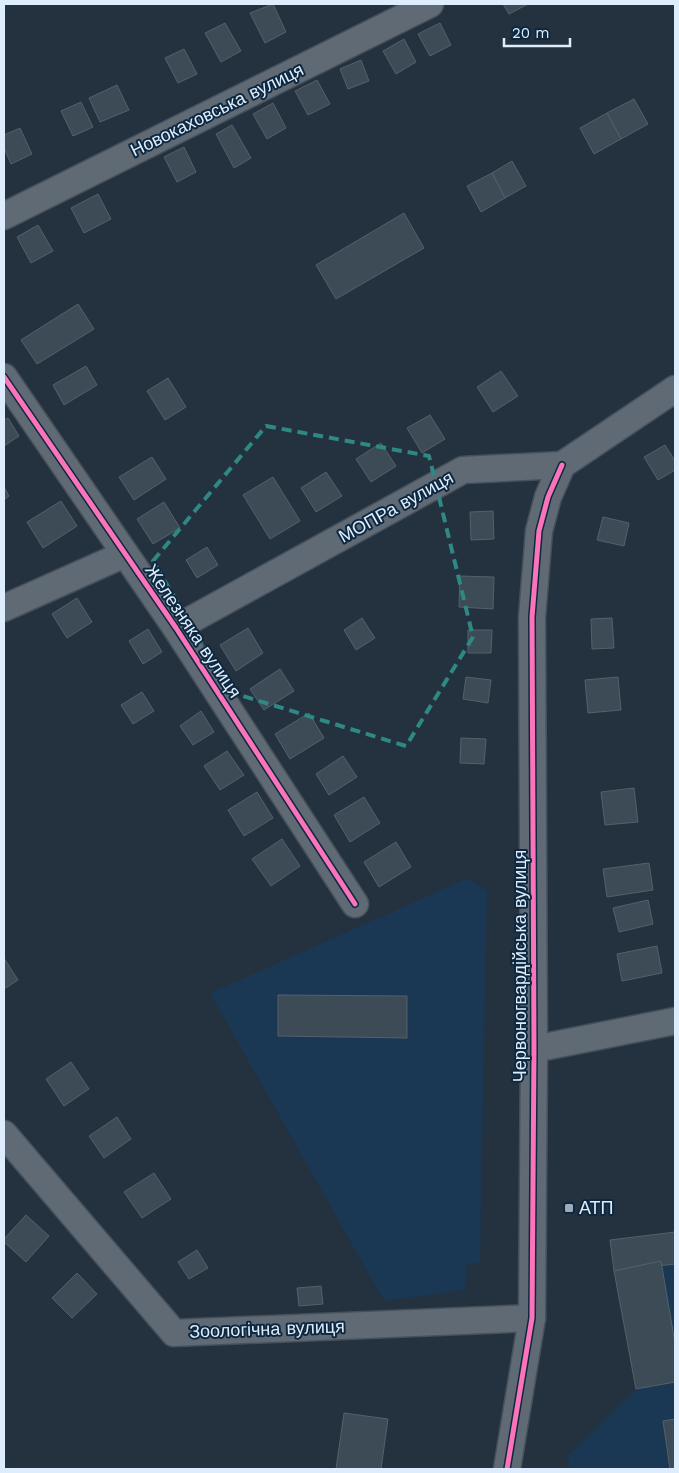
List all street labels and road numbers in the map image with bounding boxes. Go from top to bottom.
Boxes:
street label: Новокаховська вулиця [127,58,307,161]
street label: МОПРа вулиця [335,466,457,547]
street label: Железняка вулиця [141,560,246,702]
street label: Червоногвардійська вулиця [509,850,530,1082]
street label: Зоологічна вулиця [189,1315,345,1342]

